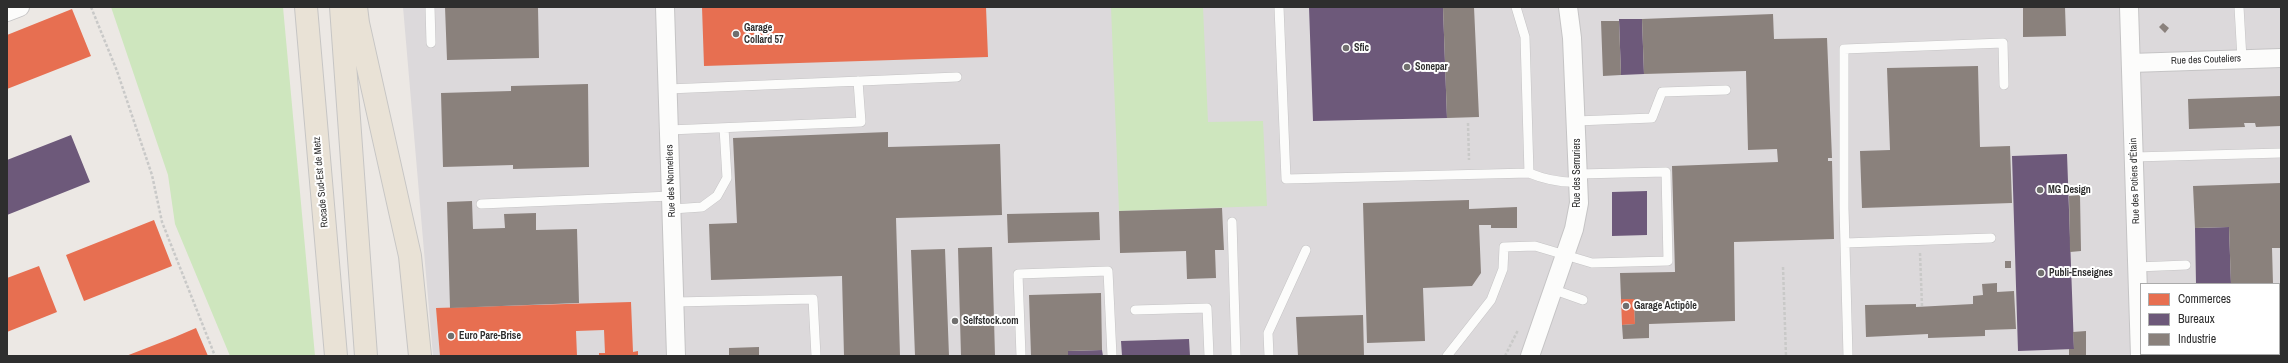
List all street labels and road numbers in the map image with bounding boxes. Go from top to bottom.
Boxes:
street label: Rue des Couteliers [2171,53,2241,67]
street label: Rocade Sud-Est de Metz [311,136,331,228]
street label: Rue des Serruriers [1571,138,1583,208]
street label: Rue des Potiers d'Étain [2127,138,2143,224]
street label: Rue des Nonnetiers [664,144,678,218]

